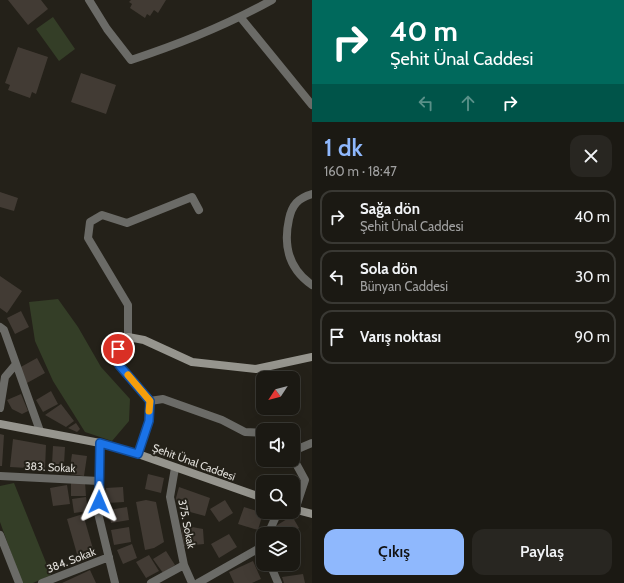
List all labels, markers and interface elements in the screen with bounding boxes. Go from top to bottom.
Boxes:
text: 40 m [390,14,458,48]
icon: right [324,16,376,68]
text: Şehit Ünal Caddesi [390,48,533,70]
icon: left [415,92,437,114]
icon: ahead [457,92,479,114]
icon: right [499,92,521,114]
text: 1 dk [324,133,363,162]
button: close [570,135,612,177]
text: 160 m · 18:47 [324,163,397,179]
text: Sağa dön [360,200,420,218]
icon: right [326,206,348,228]
text: 40 m [574,208,610,226]
text: Şehit Ünal Caddesi [360,218,464,234]
text: Sola dön [360,260,417,278]
icon: left [326,266,348,288]
text: 30 m [575,268,610,286]
text: Bünyan Caddesi [360,278,448,294]
icon: arrive [326,326,348,348]
text: Varış noktası [360,328,441,346]
text: 90 m [574,328,610,346]
pin [101,332,135,366]
icon: arrive [107,338,129,360]
north arrow [256,371,300,415]
map controls [256,371,300,571]
button: sound [256,423,300,467]
street label: Şehit Ünal Caddesi [150,440,238,484]
street label: 383. Sokak [24,459,76,475]
button: search [256,475,300,519]
position arrow [78,481,120,523]
street label: 375. Sokak [175,498,199,550]
button: layers [256,527,300,571]
button: Çıkış [324,529,464,575]
button: Paylaş [472,529,612,575]
street label: 384. Sokak [45,544,97,576]

